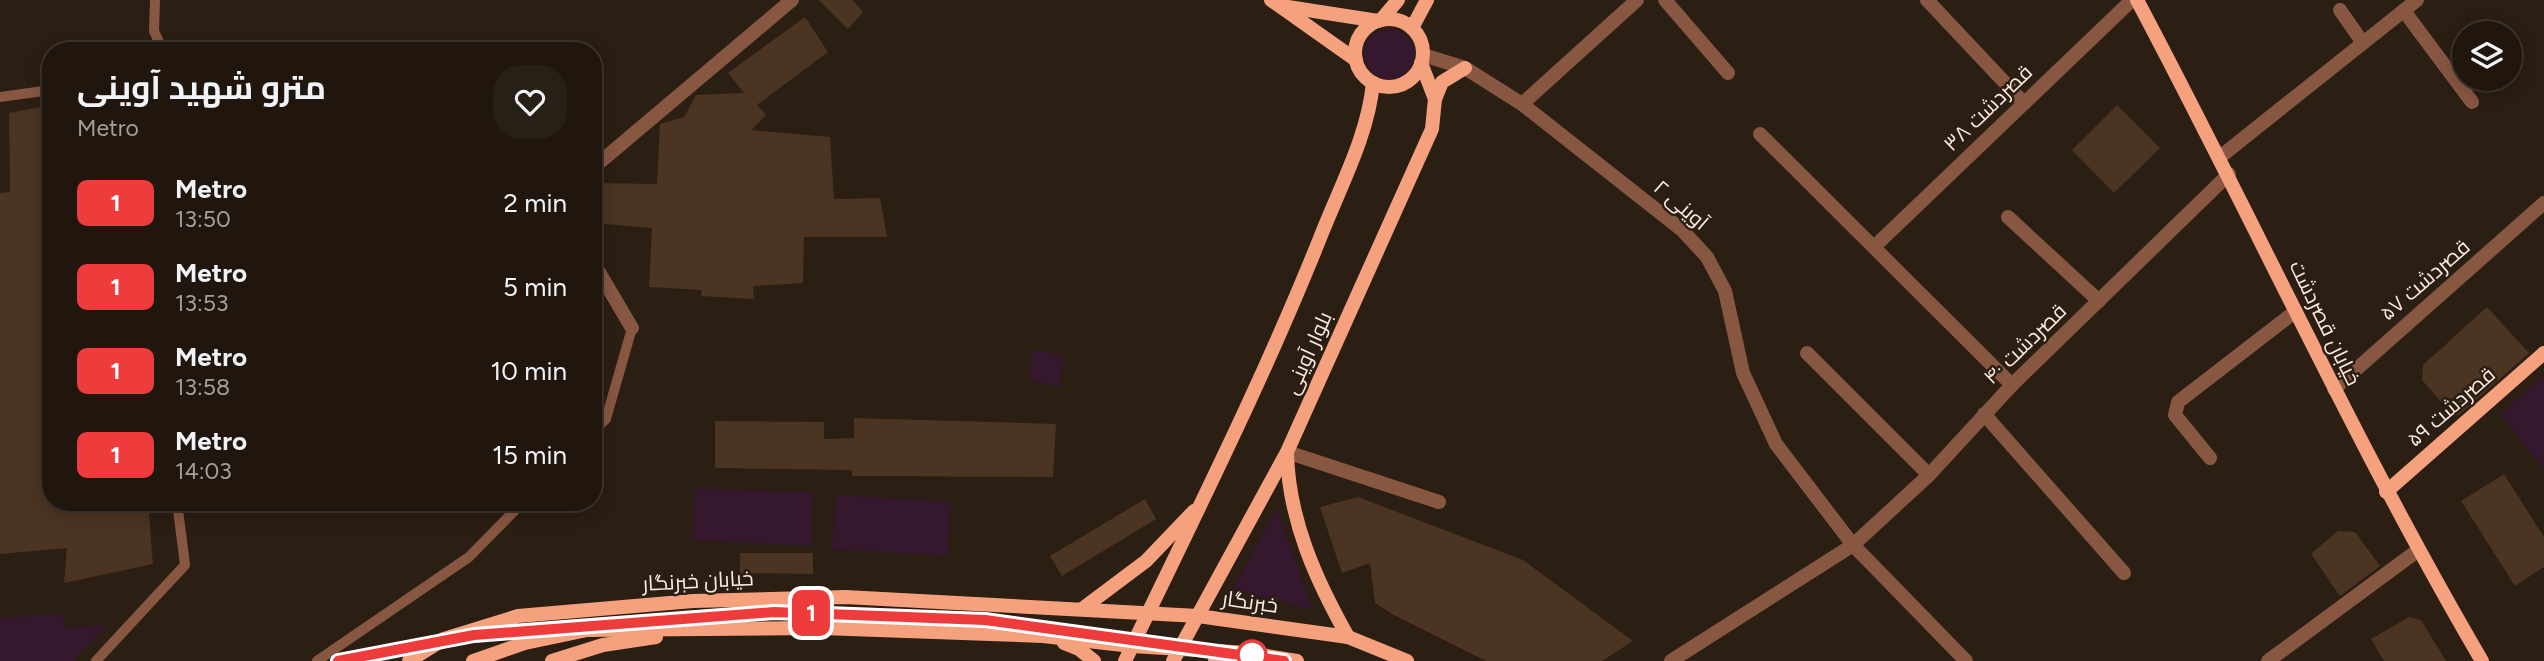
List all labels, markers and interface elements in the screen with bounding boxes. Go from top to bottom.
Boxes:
map controls [2452,21,2522,91]
button: layers [2452,21,2522,91]
street label: ۳۸ قصردشت [1938,59,2037,156]
button: heart [493,65,567,139]
text: مترو شهید آوینی [77,68,326,107]
text: Metro [77,114,139,142]
text: Metro [175,173,247,205]
street label: ۲ آوینی [1648,174,1714,236]
text: 2 min [503,187,567,219]
text: 1 [110,188,121,217]
text: 13:50 [175,205,231,233]
street label: ۵۷ قصردشت [2375,234,2475,325]
street label: خیابان قصردشت [2284,256,2366,390]
text: Metro [175,257,247,289]
text: 5 min [503,271,567,303]
text: 1 [110,272,121,301]
text: 13:53 [175,289,229,317]
street label: ۴۰ قصردشت [1978,298,2071,389]
street label: بلوار آوینی [1278,308,1338,398]
text: Metro [175,341,247,373]
text: 10 min [491,355,567,387]
text: 1 [110,356,121,385]
street label: ۵۹ قصردشت [2402,362,2500,452]
text: 13:58 [175,373,230,401]
text: Metro [175,425,247,457]
text: 15 min [492,439,567,471]
text: 1 [110,440,121,469]
text: 14:03 [175,457,232,485]
street label: خیابان خبرنگار [641,565,754,597]
street label: خبرنگار [1219,585,1280,618]
line badge: 1 [788,590,834,636]
text: 1 [806,598,816,627]
unlabelled marker [1237,640,1267,661]

